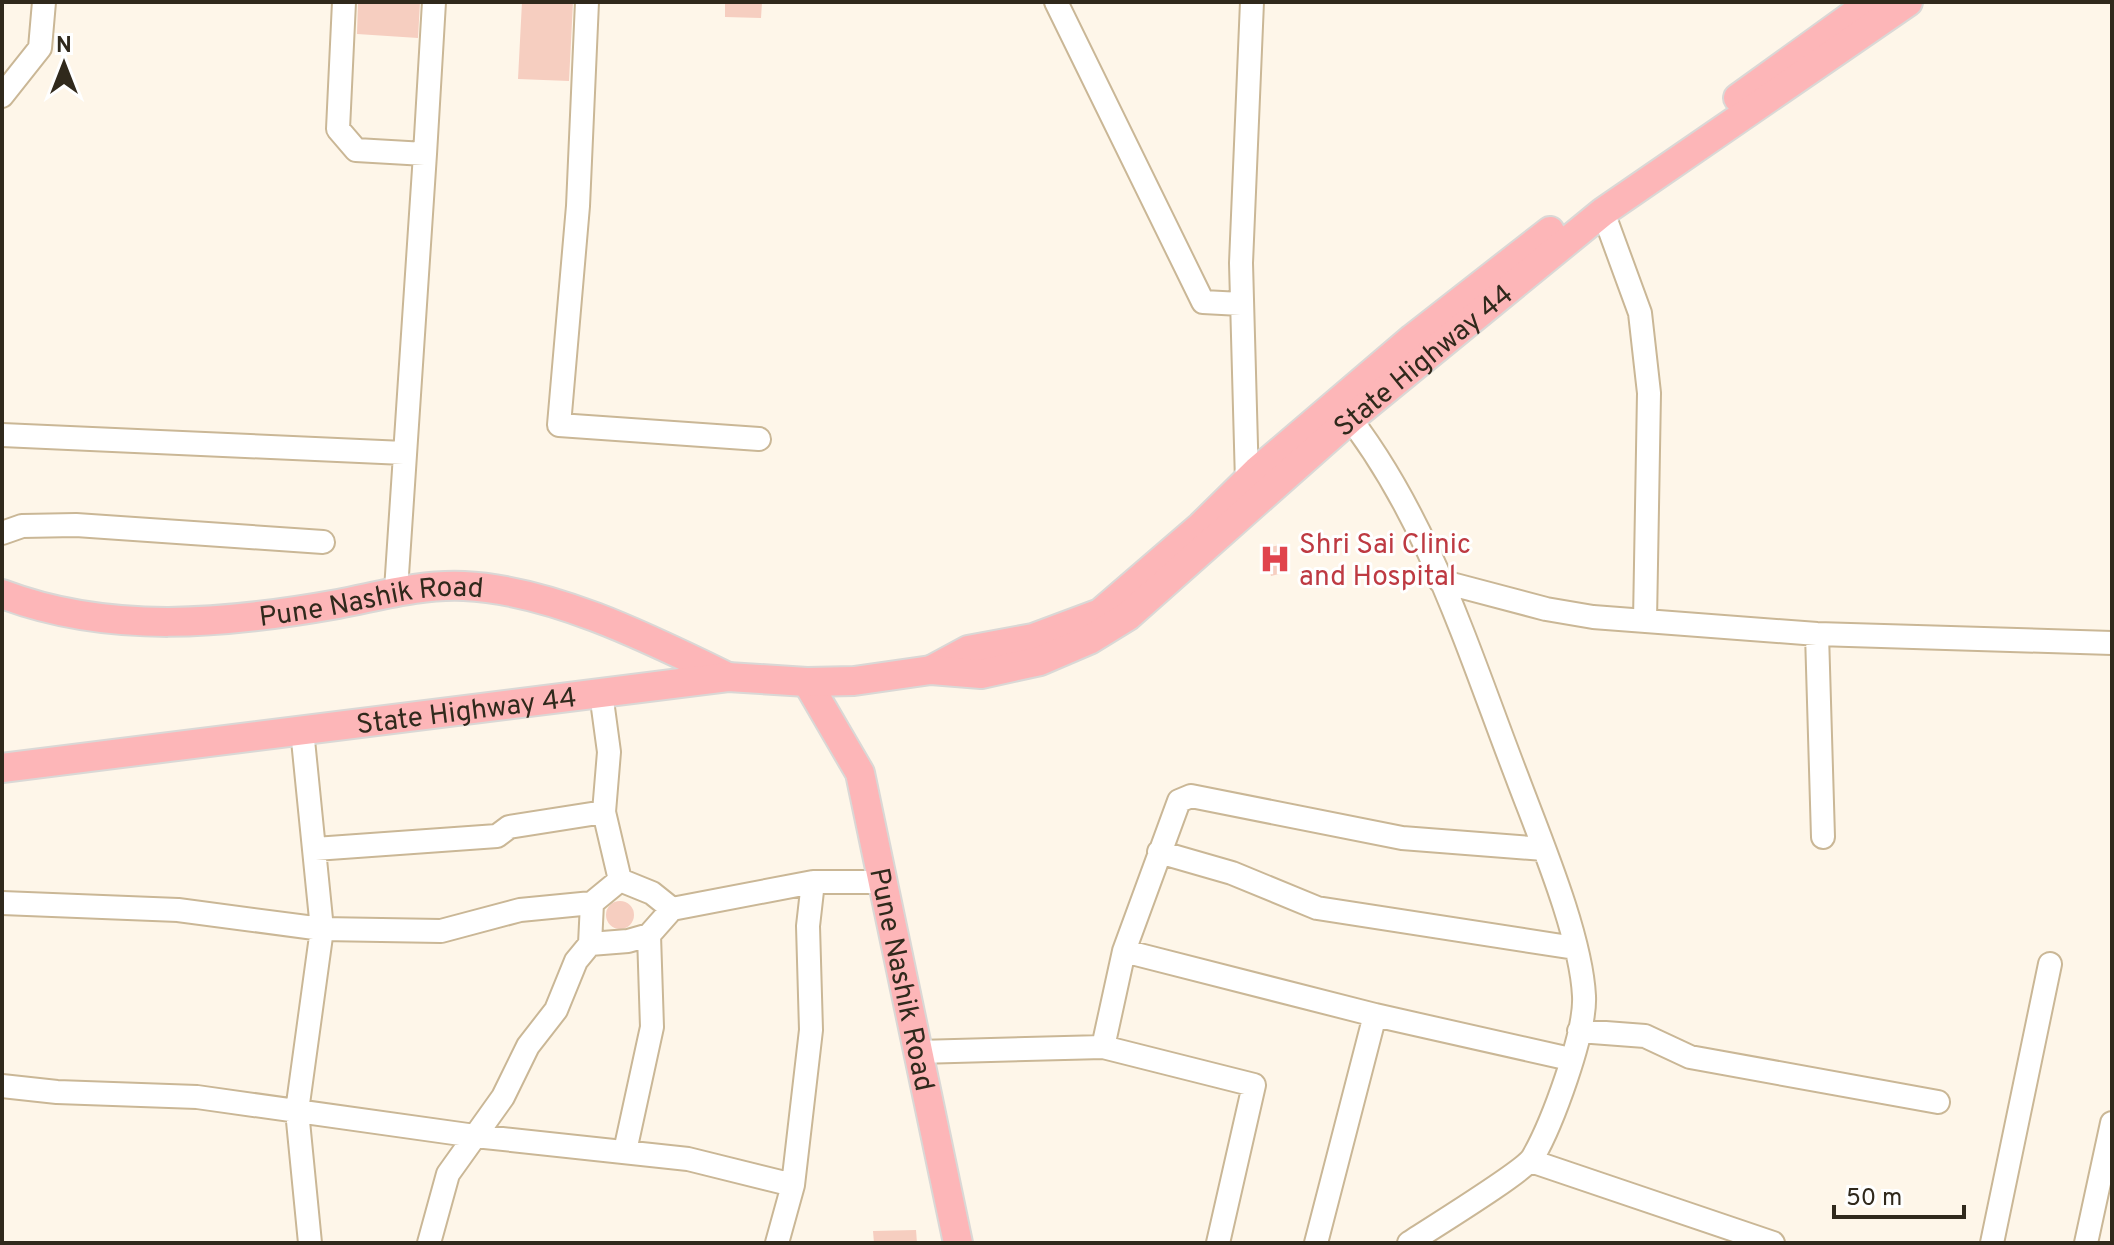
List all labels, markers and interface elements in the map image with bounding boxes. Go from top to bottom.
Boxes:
north arrow [24,24,104,104]
text: N [56,33,72,60]
street label: State Highway 44 [1327,278,1522,446]
place label: Shri Sai Clinic and Hospital [1299,528,1471,596]
hospital icon: Shri Sai Clinic and Hospital [1258,542,1292,576]
street label: Pune Nashik Road [257,571,485,637]
street label: State Highway 44 [355,681,579,744]
street label: Pune Nashik Road [859,865,941,1095]
scale bar [1834,1169,1964,1219]
text: 50 m [1846,1184,1902,1214]

